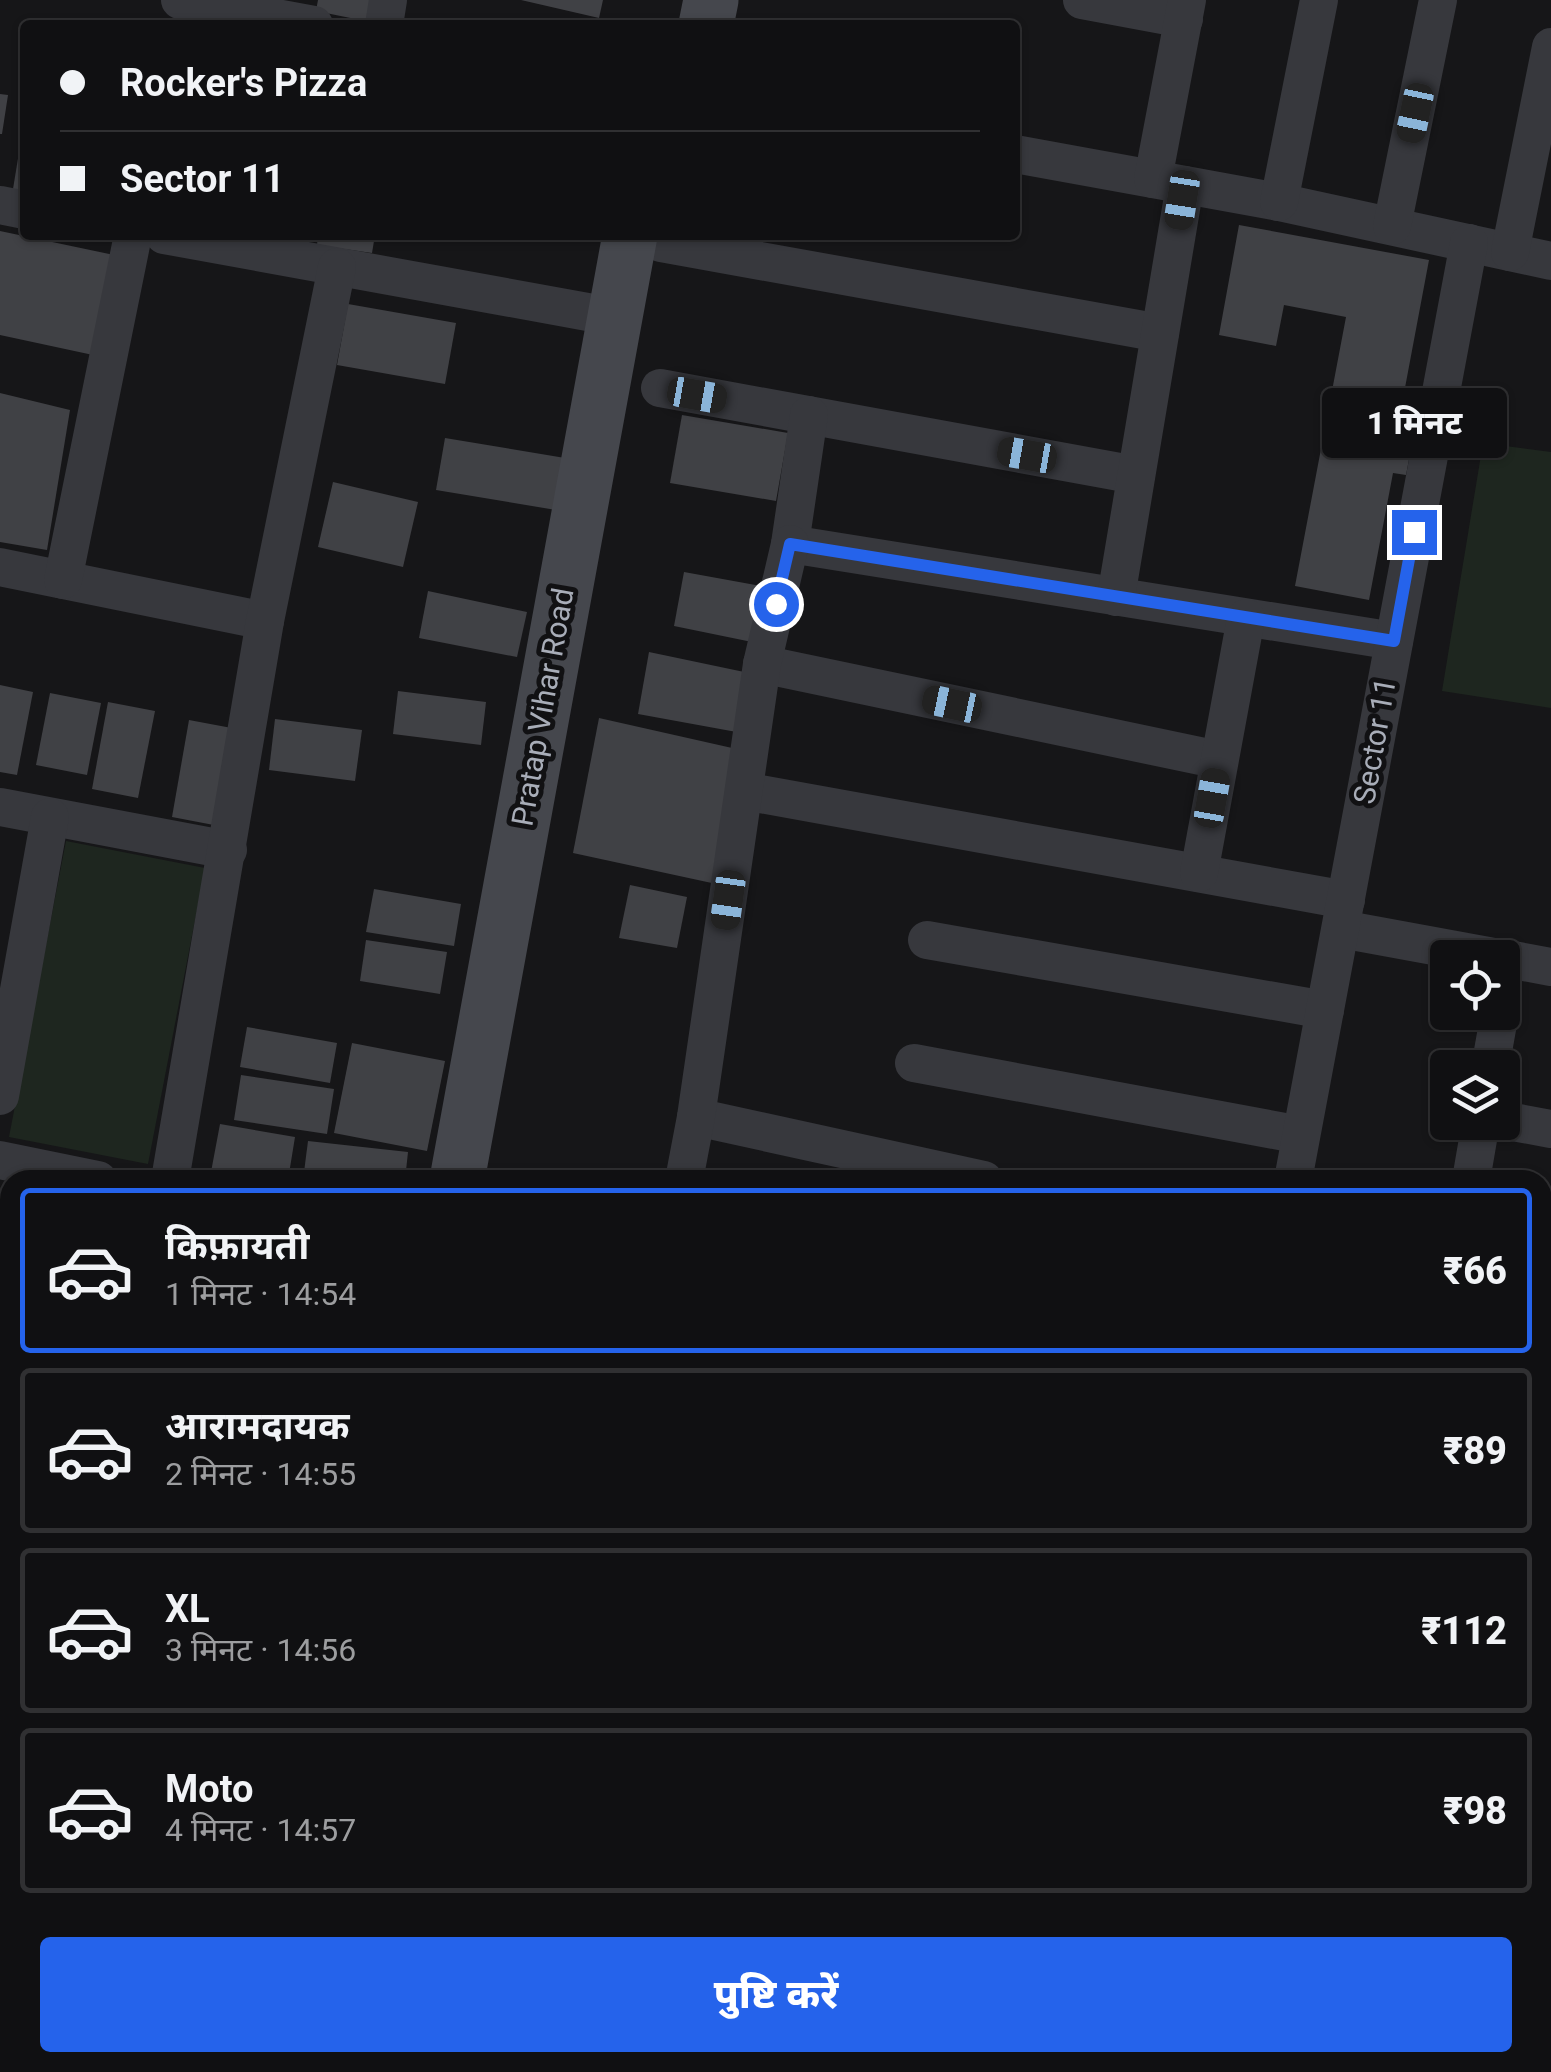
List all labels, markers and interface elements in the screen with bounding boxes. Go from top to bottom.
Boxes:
text: Rocker's Pizza [120,61,367,105]
car [1394,81,1436,145]
text: Sector 11 [120,157,285,201]
car [1162,168,1202,232]
car [665,375,729,415]
callout: 1 मिनट [1322,387,1506,457]
text: 1 मिनट [1367,404,1462,442]
car [995,435,1059,475]
route end [1392,510,1437,555]
route start [754,582,799,627]
street label: Pratap Vihar Road [504,585,581,829]
street label: Sector 11 [1346,675,1403,807]
car [920,683,984,725]
car [1192,766,1232,830]
car [709,868,747,932]
map controls [1430,940,1520,1140]
button: locate [1430,940,1520,1030]
button: layers [1430,1050,1520,1140]
text: किफ़ायती [165,1224,309,1268]
icon: car [45,1226,135,1316]
text: ₹66 [1443,1249,1507,1293]
text: 1 मिनट · 14:54 [165,1275,356,1313]
text: आरामदायक [165,1404,349,1448]
icon: car [45,1406,135,1496]
text: ₹89 [1443,1429,1507,1473]
text: 2 मिनट · 14:55 [165,1455,356,1493]
icon: car [45,1586,135,1676]
text: XL [165,1587,210,1631]
text: ₹112 [1421,1609,1507,1653]
text: 3 मिनट · 14:56 [165,1631,356,1669]
icon: car [45,1766,135,1856]
text: Moto [165,1767,254,1811]
text: ₹98 [1443,1789,1507,1833]
text: 4 मिनट · 14:57 [165,1811,356,1849]
button: पुष्टि करें [40,1937,1512,2052]

